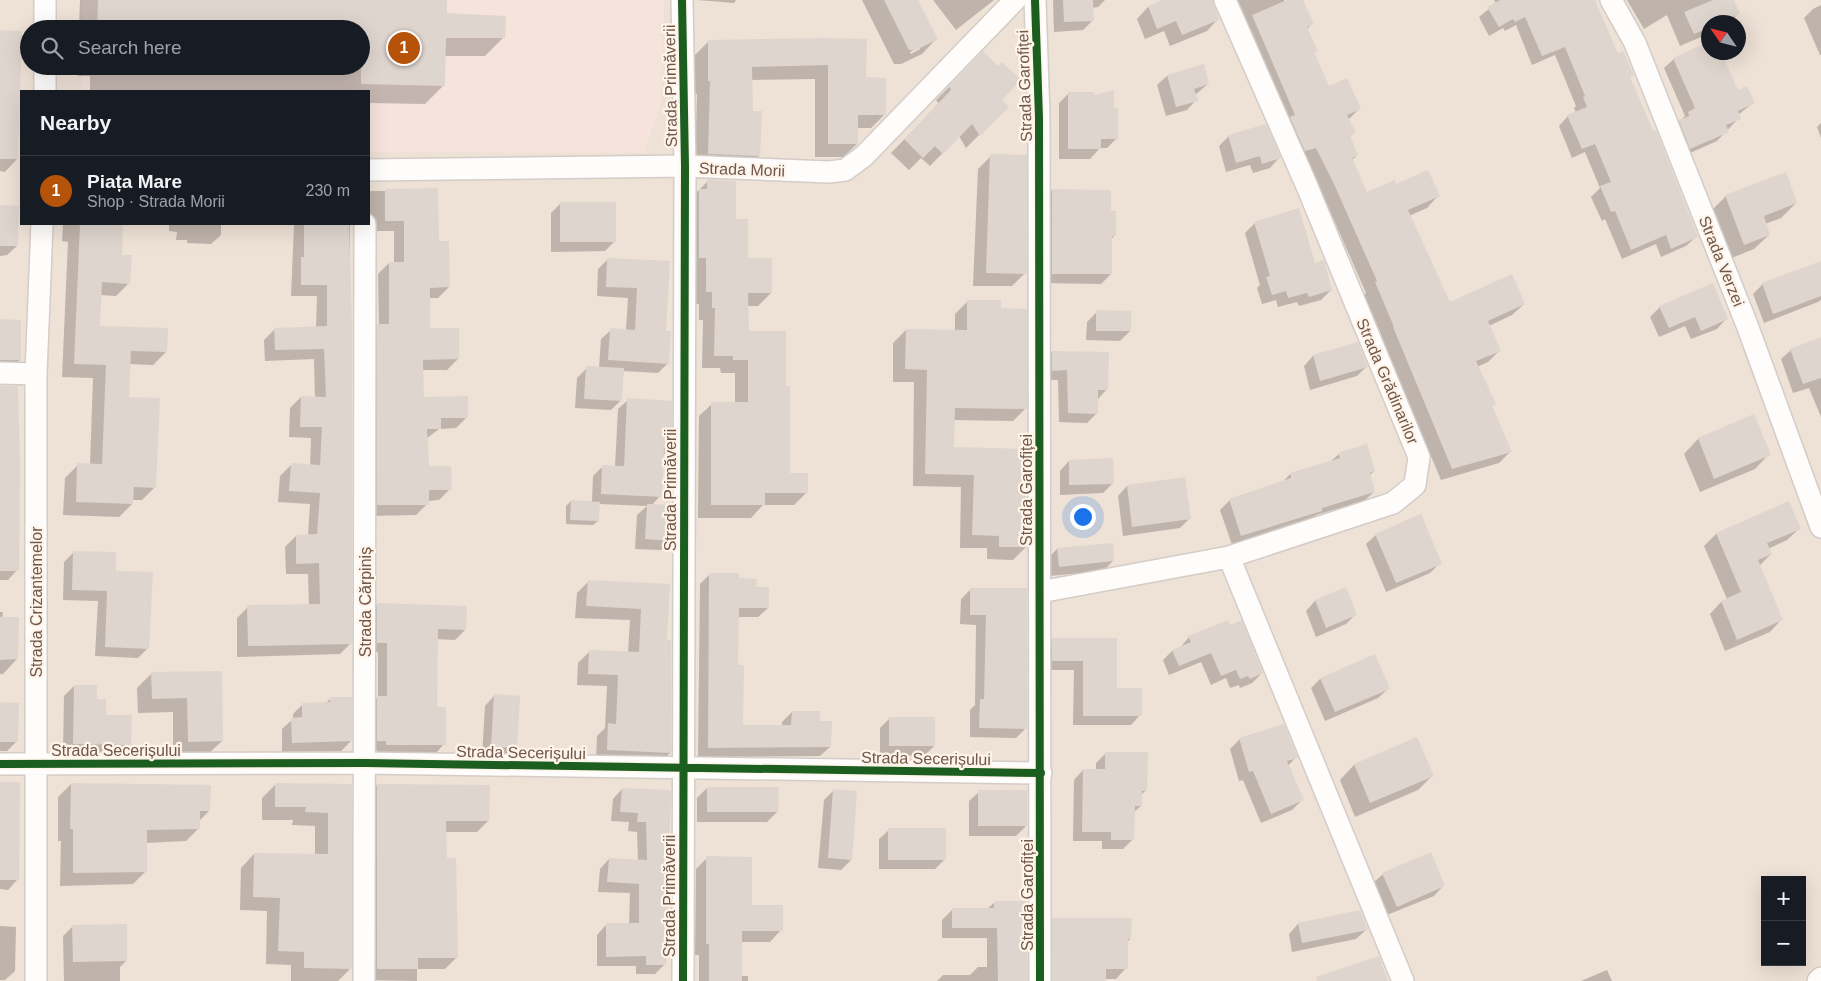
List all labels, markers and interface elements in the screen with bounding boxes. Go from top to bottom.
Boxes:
north arrow [1701,15,1746,60]
search box [20,20,370,75]
street label: Strada Primăverii [661,25,680,147]
pin: 1 [388,29,420,67]
street label: Strada Garofiței [1014,30,1035,142]
icon: search [38,34,66,62]
text: Search here [78,37,182,58]
text: Nearby [40,111,111,134]
street label: Strada Morii [699,159,785,179]
text: Piața Mare [87,171,182,192]
text: 1 [52,182,60,199]
text: 230 m [306,182,350,199]
text: Shop · Strada Morii [87,193,225,210]
street label: Strada Verzei [1696,213,1747,309]
street label: Strada Grădinarilor [1353,316,1422,447]
street label: Strada Primăverii [662,429,679,551]
street label: Strada Garofiței [1018,434,1035,546]
your location [1070,504,1096,530]
street label: Strada Crizantemelor [28,526,45,678]
street label: Strada Cărpiniș [357,547,374,657]
street label: Strada Secerișului [51,742,181,759]
street label: Strada Secerișului [456,743,586,762]
street label: Strada Secerișului [861,749,991,768]
street label: Strada Primăverii [661,835,678,957]
street label: Strada Garofiței [1019,839,1036,951]
map controls [1761,876,1806,966]
button: + [1761,876,1806,921]
button: − [1761,921,1806,966]

